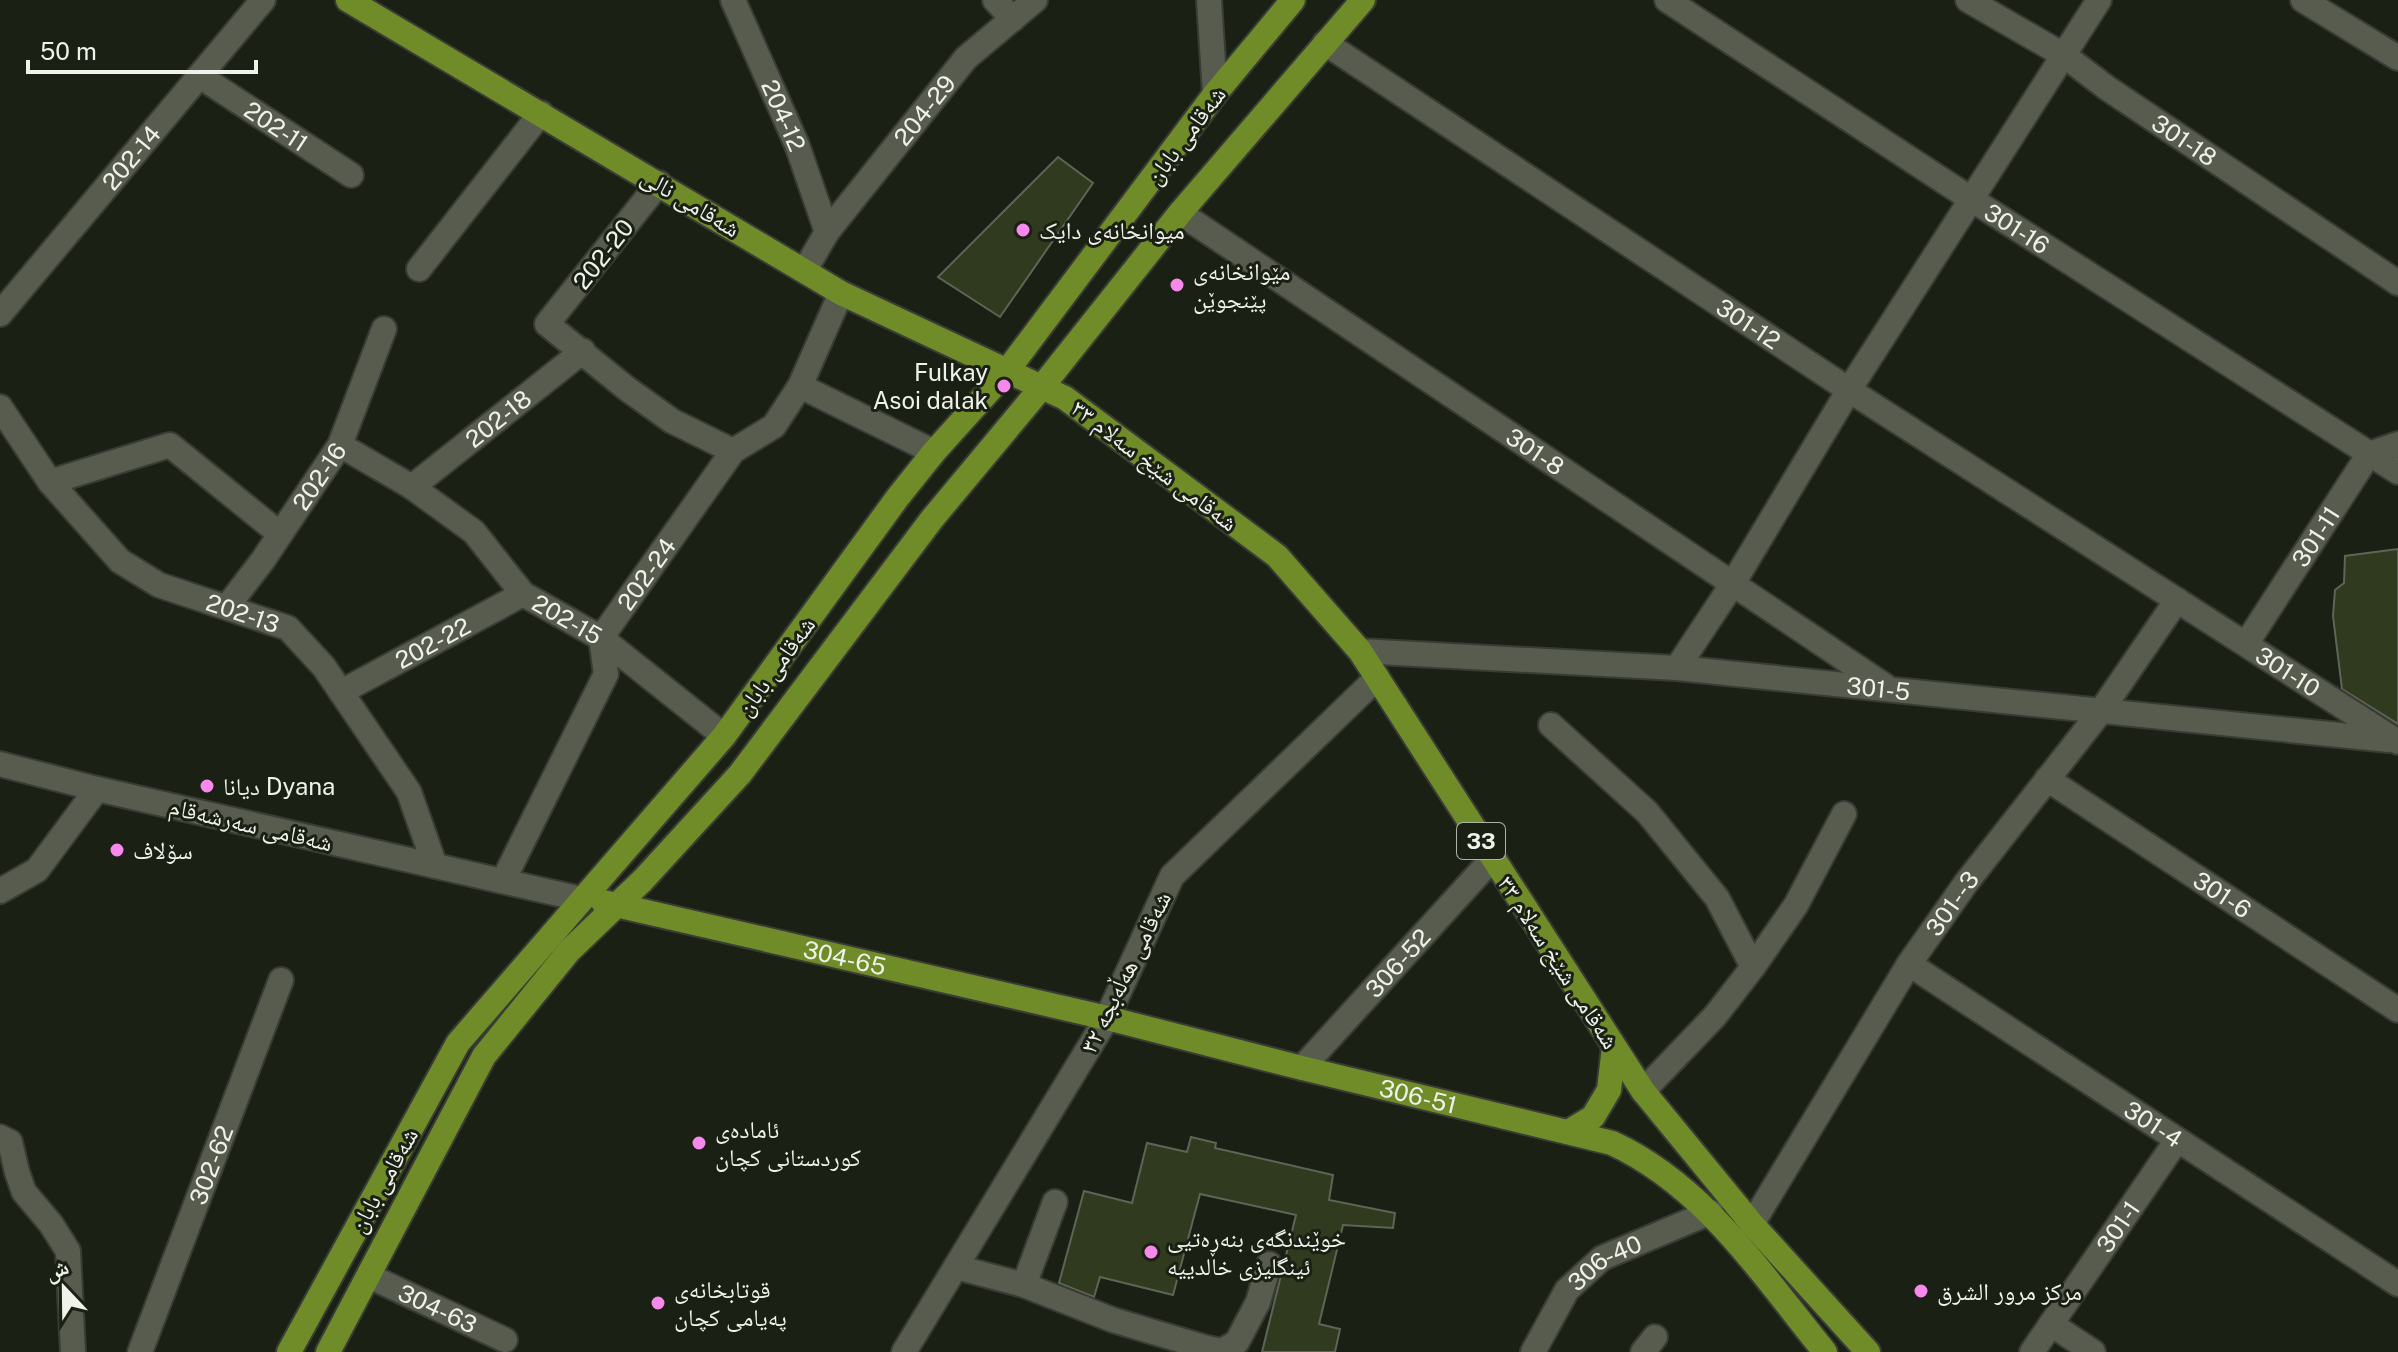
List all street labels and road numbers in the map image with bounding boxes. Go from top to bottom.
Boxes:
street label: 204-29 [888,69,961,151]
street label: 204-12 [756,75,812,155]
street label: شەقامی بابان [1139,80,1232,190]
street label: 202-11 [239,95,313,157]
street label: 301-18 [2147,108,2222,172]
street label: 202-14 [96,120,166,196]
street label: شەقامی نالی [636,162,745,243]
street label: 301-16 [1979,197,2055,259]
street label: 202-20 [567,213,639,295]
street label: 301-12 [1711,292,1786,355]
street label: 202-18 [460,384,537,453]
street label: شەقامی شێخ سەلام ٣٣ [1065,393,1243,539]
street label: 301-8 [1501,422,1570,481]
street label: 202-16 [286,437,352,515]
street label: 301-11 [2286,501,2345,572]
street label: 202-24 [611,532,681,615]
street label: 202-13 [203,588,283,638]
street label: 202-15 [528,588,607,650]
street label: 202-22 [390,611,475,674]
street label: شەقامی بابان [730,611,821,722]
street label: 301-10 [2251,640,2326,702]
street label: 301-5 [1845,671,1912,706]
street label: شەقامی سەرشەقام [166,792,335,859]
road number: 33 [1457,823,1505,859]
street label: 301--3 [1919,865,1984,941]
street label: 301-6 [2188,865,2257,924]
street label: شەقامی شێخ سەلام ٣٣ [1490,870,1625,1055]
street label: شەقامی هەڵەبجە ٣٢ [1074,887,1177,1058]
street label: 306-52 [1359,923,1436,1003]
street label: 304-65 [801,935,889,981]
street label: 306-51 [1377,1073,1460,1119]
street label: 301-4 [2119,1095,2188,1153]
street label: 302-62 [183,1122,239,1208]
street label: شەقامی بابان [343,1123,424,1238]
street label: 301-1 [2090,1195,2145,1258]
street label: 306-40 [1562,1229,1646,1297]
street label: 304-63 [394,1278,482,1339]

